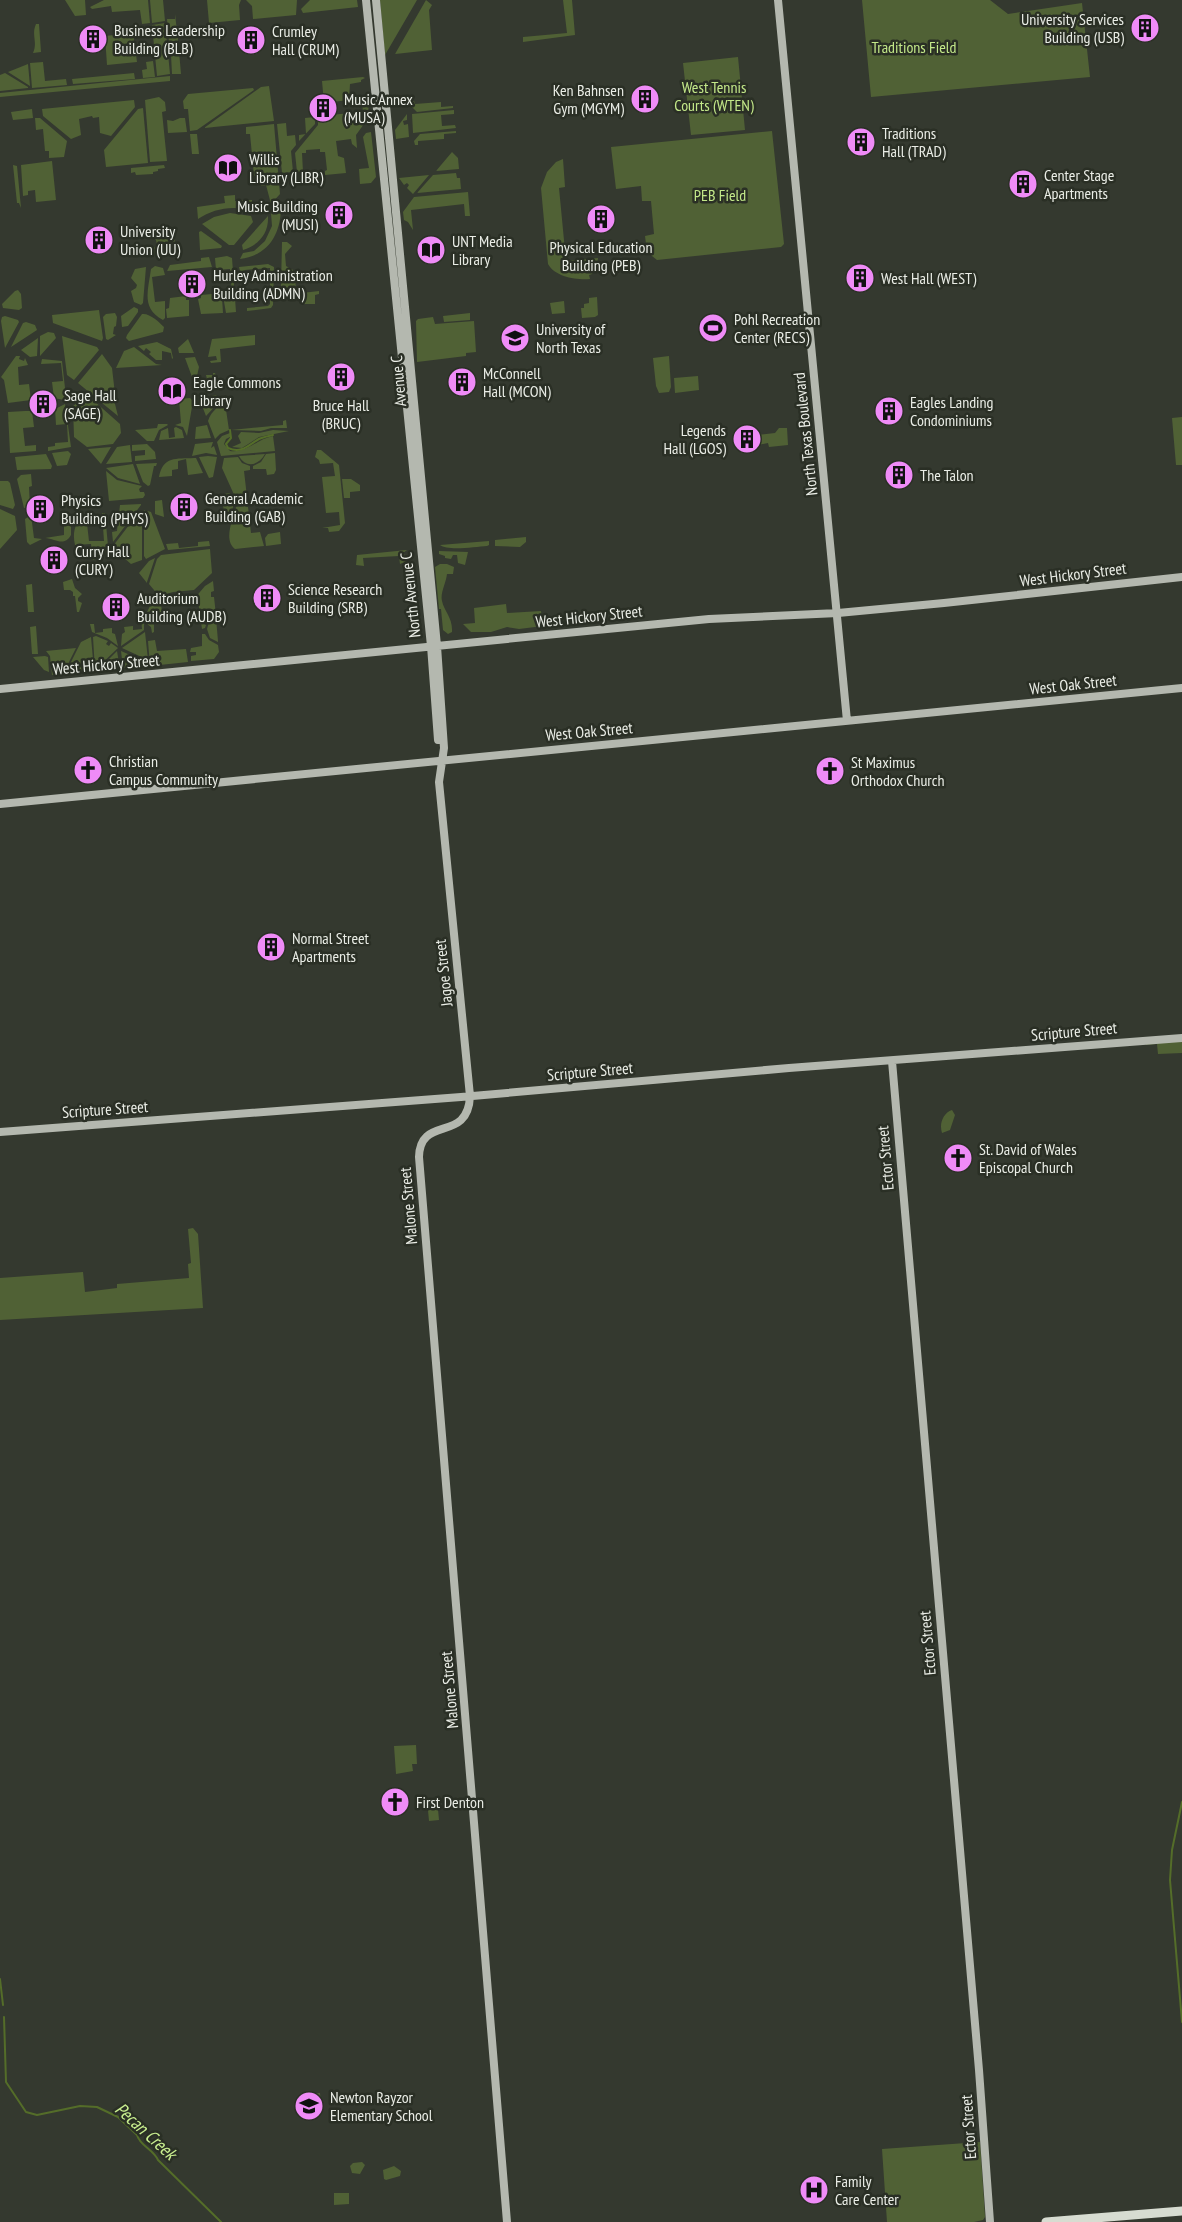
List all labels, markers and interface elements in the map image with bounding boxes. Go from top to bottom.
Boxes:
place label: University Services Building (USB) [1021,9,1124,47]
building icon: University Services Building (USB) [1129,12,1161,44]
place label: Business Leadership Building (BLB) [114,20,225,58]
place label: Crumley Hall (CRUM) [272,21,339,59]
building icon: Business Leadership Building (BLB) [77,23,109,55]
building icon: Crumley Hall (CRUM) [235,24,267,56]
park label: Traditions Field [872,37,957,57]
park label: West Tennis Courts (WTEN) [674,77,754,115]
place label: Ken Bahnsen Gym (MGYM) [553,80,624,118]
building icon: Ken Bahnsen Gym (MGYM) [629,83,661,115]
place label: Music Annex (MUSA) [344,89,413,127]
building icon: Music Annex (MUSA) [307,92,339,124]
place label: Traditions Hall (TRAD) [882,123,946,161]
building icon: Traditions Hall (TRAD) [845,126,877,158]
place label: Willis Library (LIBR) [249,149,323,187]
library icon: Willis Library (LIBR) [212,152,244,184]
place label: Center Stage Apartments [1044,165,1114,203]
building icon: Center Stage Apartments [1007,168,1039,200]
park label: PEB Field [694,185,746,205]
place label: Music Building (MUSI) [237,196,318,234]
building icon: Music Building (MUSI) [323,199,355,231]
building icon: Physical Education Building (PEB) [585,203,617,235]
place label: University Union (UU) [120,221,181,259]
building icon: University Union (UU) [83,224,115,256]
place label: UNT Media Library [452,231,513,269]
library icon: UNT Media Library [415,234,447,266]
place label: Physical Education Building (PEB) [549,237,653,275]
building icon: West Hall (WEST) [844,262,876,294]
place label: Hurley Administration Building (ADMN) [213,265,333,303]
building icon: Hurley Administration Building (ADMN) [176,268,208,300]
place label: West Hall (WEST) [881,268,976,288]
place label: Pohl Recreation Center (RECS) [734,309,820,347]
sports icon: Pohl Recreation Center (RECS) [697,312,729,344]
place label: University of North Texas [536,319,606,357]
school or university icon: University of North Texas [499,322,531,354]
street label: Avenue C [386,355,410,407]
building icon: Bruce Hall (BRUC) [325,361,357,393]
place label: McConnell Hall (MCON) [483,363,551,401]
building icon: McConnell Hall (MCON) [446,366,478,398]
street label: North Texas Boulevard [789,371,821,497]
place label: Eagle Commons Library [193,372,281,410]
library icon: Eagle Commons Library [156,375,188,407]
place label: Sage Hall (SAGE) [64,385,117,423]
building icon: Sage Hall (SAGE) [27,388,59,420]
place label: Eagles Landing Condominiums [910,392,994,430]
place label: Bruce Hall (BRUC) [313,395,370,433]
building icon: Eagles Landing Condominiums [873,395,905,427]
place label: Legends Hall (LGOS) [663,420,726,458]
building icon: Legends Hall (LGOS) [731,423,763,455]
building icon: The Talon [883,459,915,491]
place label: The Talon [920,465,974,485]
place label: General Academic Building (GAB) [205,488,303,526]
place label: Physics Building (PHYS) [61,490,148,528]
building icon: General Academic Building (GAB) [168,491,200,523]
building icon: Physics Building (PHYS) [24,493,56,525]
place label: Curry Hall (CURY) [75,541,129,579]
building icon: Curry Hall (CURY) [38,544,70,576]
street label: North Avenue C [396,551,424,639]
street label: West Hickory Street [1019,557,1128,590]
place label: Science Research Building (SRB) [288,579,382,617]
building icon: Science Research Building (SRB) [251,582,283,614]
place label: Auditorium Building (AUDB) [137,588,226,626]
building icon: Auditorium Building (AUDB) [100,591,132,623]
street label: West Hickory Street [535,600,644,632]
street label: West Hickory Street [52,649,161,679]
street label: West Oak Street [1028,669,1118,699]
street label: West Oak Street [545,717,634,745]
place label: Christian Campus Community [109,751,218,789]
place label: St Maximus Orthodox Church [851,752,944,790]
church icon: Christian Campus Community [72,754,104,786]
church icon: St Maximus Orthodox Church [814,755,846,787]
place label: Normal Street Apartments [292,928,370,966]
building icon: Normal Street Apartments [255,931,287,963]
street label: Jagoe Street [429,938,457,1008]
street label: Scripture Street [1030,1017,1118,1045]
street label: Scripture Street [546,1057,634,1085]
street label: Scripture Street [61,1096,149,1122]
street label: Ector Street [872,1124,898,1191]
place label: St. David of Wales Episcopal Church [979,1139,1077,1177]
church icon: St. David of Wales Episcopal Church [942,1142,974,1174]
street label: Malone Street [395,1166,421,1245]
street label: Ector Street [914,1609,940,1676]
street label: Malone Street [436,1650,462,1729]
church icon: First Denton [379,1786,411,1818]
place label: First Denton [416,1792,484,1812]
place label: Newton Rayzor Elementary School [330,2087,433,2125]
school or university icon: Newton Rayzor Elementary School [293,2090,325,2122]
street label: Ector Street [956,2093,980,2160]
water label: Pecan Creek [110,2097,183,2166]
place label: Family Care Center [835,2171,899,2209]
hospital icon: Family Care Center [798,2174,830,2206]

